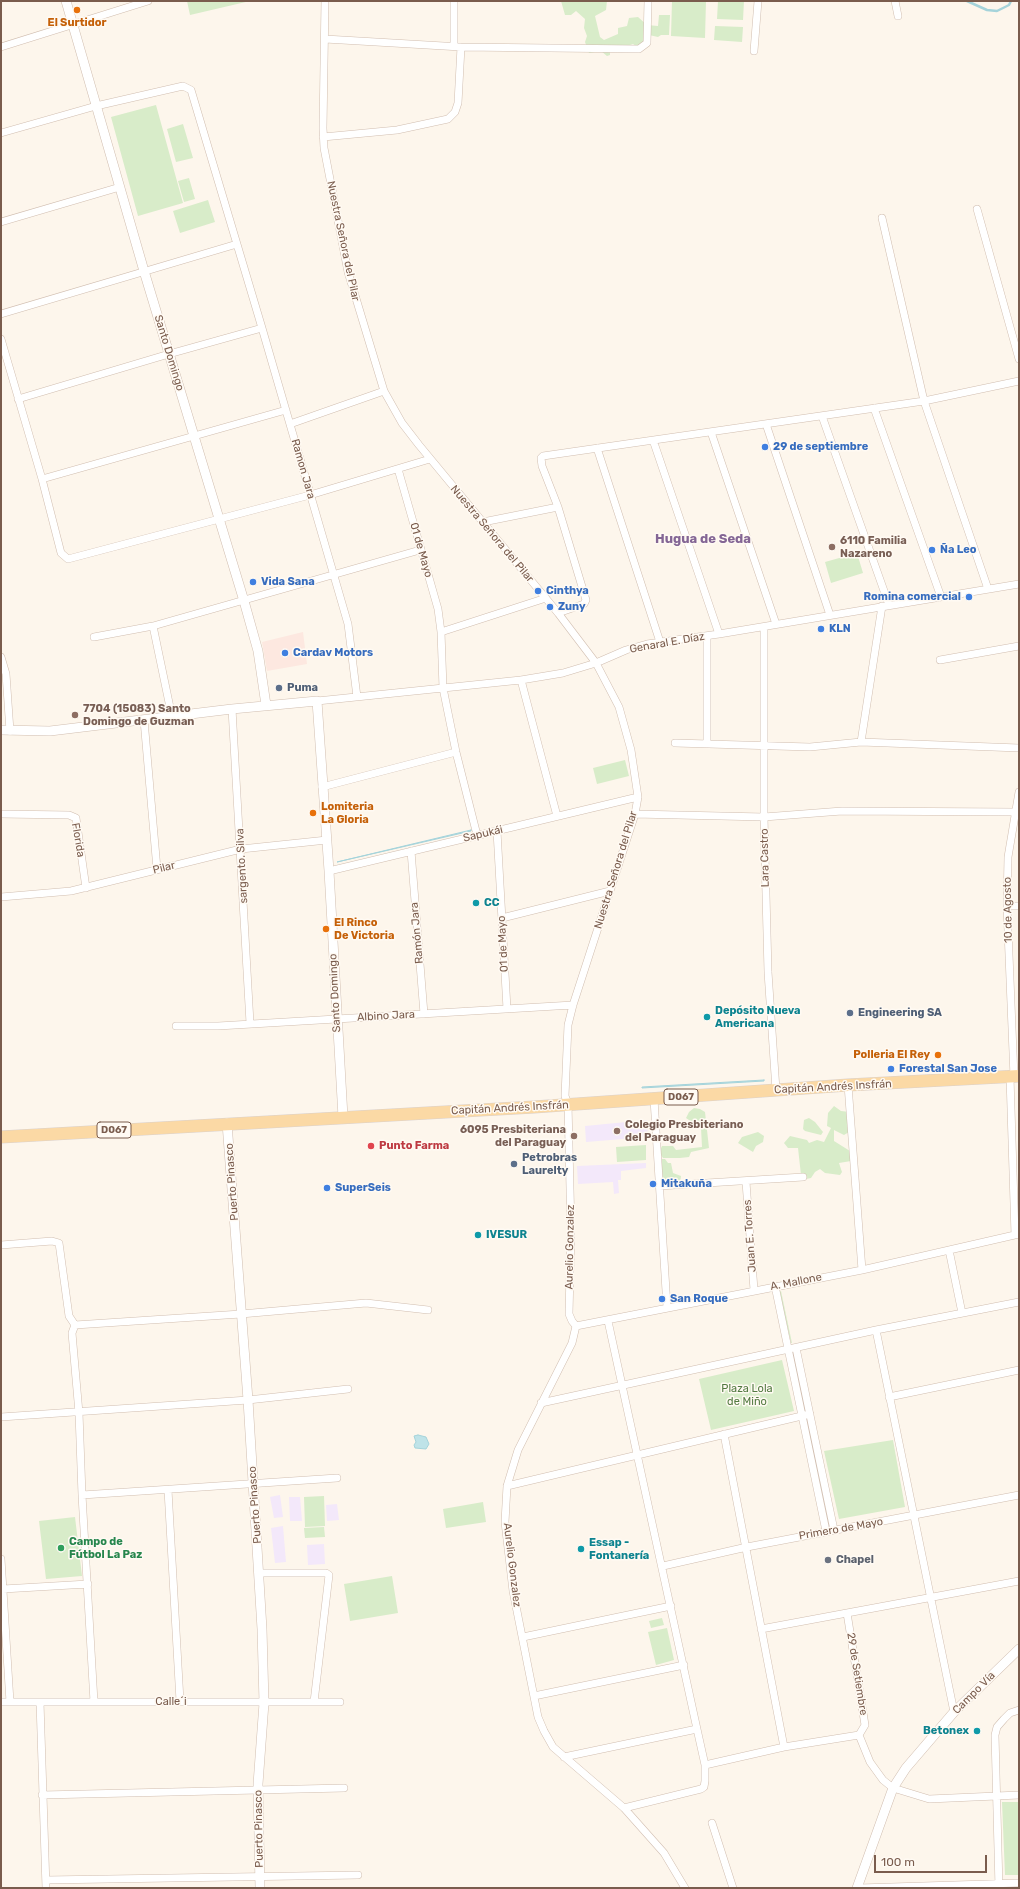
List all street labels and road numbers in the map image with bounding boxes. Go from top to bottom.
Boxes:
street label: Nuestra Señora del Pilar [324,180,362,302]
street label: Santo Domingo [151,313,187,393]
street label: Ramon Jara [288,437,318,501]
street label: Nuestra Señora del Pilar [447,483,537,585]
street label: 01 de Mayo [407,521,435,579]
street label: Genaral E. Díaz [628,630,706,656]
street label: Nuestra Señora del Pilar [592,809,640,931]
street label: Florida [68,822,88,858]
street label: Sapukái [462,823,504,845]
street label: sargento. Silva [233,828,251,904]
street label: Lara Castro [758,828,772,888]
street label: Pilar [151,859,177,877]
street label: 10 de Agosto [1001,877,1015,943]
street label: Ramón Jara [408,902,426,964]
street label: 01 de Mayo [495,915,511,973]
street label: Santo Domingo [326,953,344,1033]
street label: Albino Jara [357,1008,415,1024]
street label: Capitán Andrés Insfrán [774,1077,892,1097]
road number: D067 [664,1089,698,1105]
street label: Capitán Andrés Insfrán [451,1098,569,1118]
road number: D067 [97,1122,131,1138]
street label: Puerto Pinasco [223,1143,241,1221]
street label: Juan E. Torres [741,1199,759,1273]
street label: Aurelio Gonzalez [563,1204,577,1290]
street label: A. Mallone [769,1271,823,1293]
street label: Puerto Pinasco [246,1466,264,1544]
street label: Primero de Mayo [798,1515,884,1543]
street label: Aurelio Gonzalez [500,1522,524,1608]
street label: 29 de Setiembre [844,1632,870,1716]
street label: Campo Vía [950,1669,998,1717]
street label: Calle´i [155,1695,187,1709]
street label: Puerto Pinasco [252,1790,266,1868]

